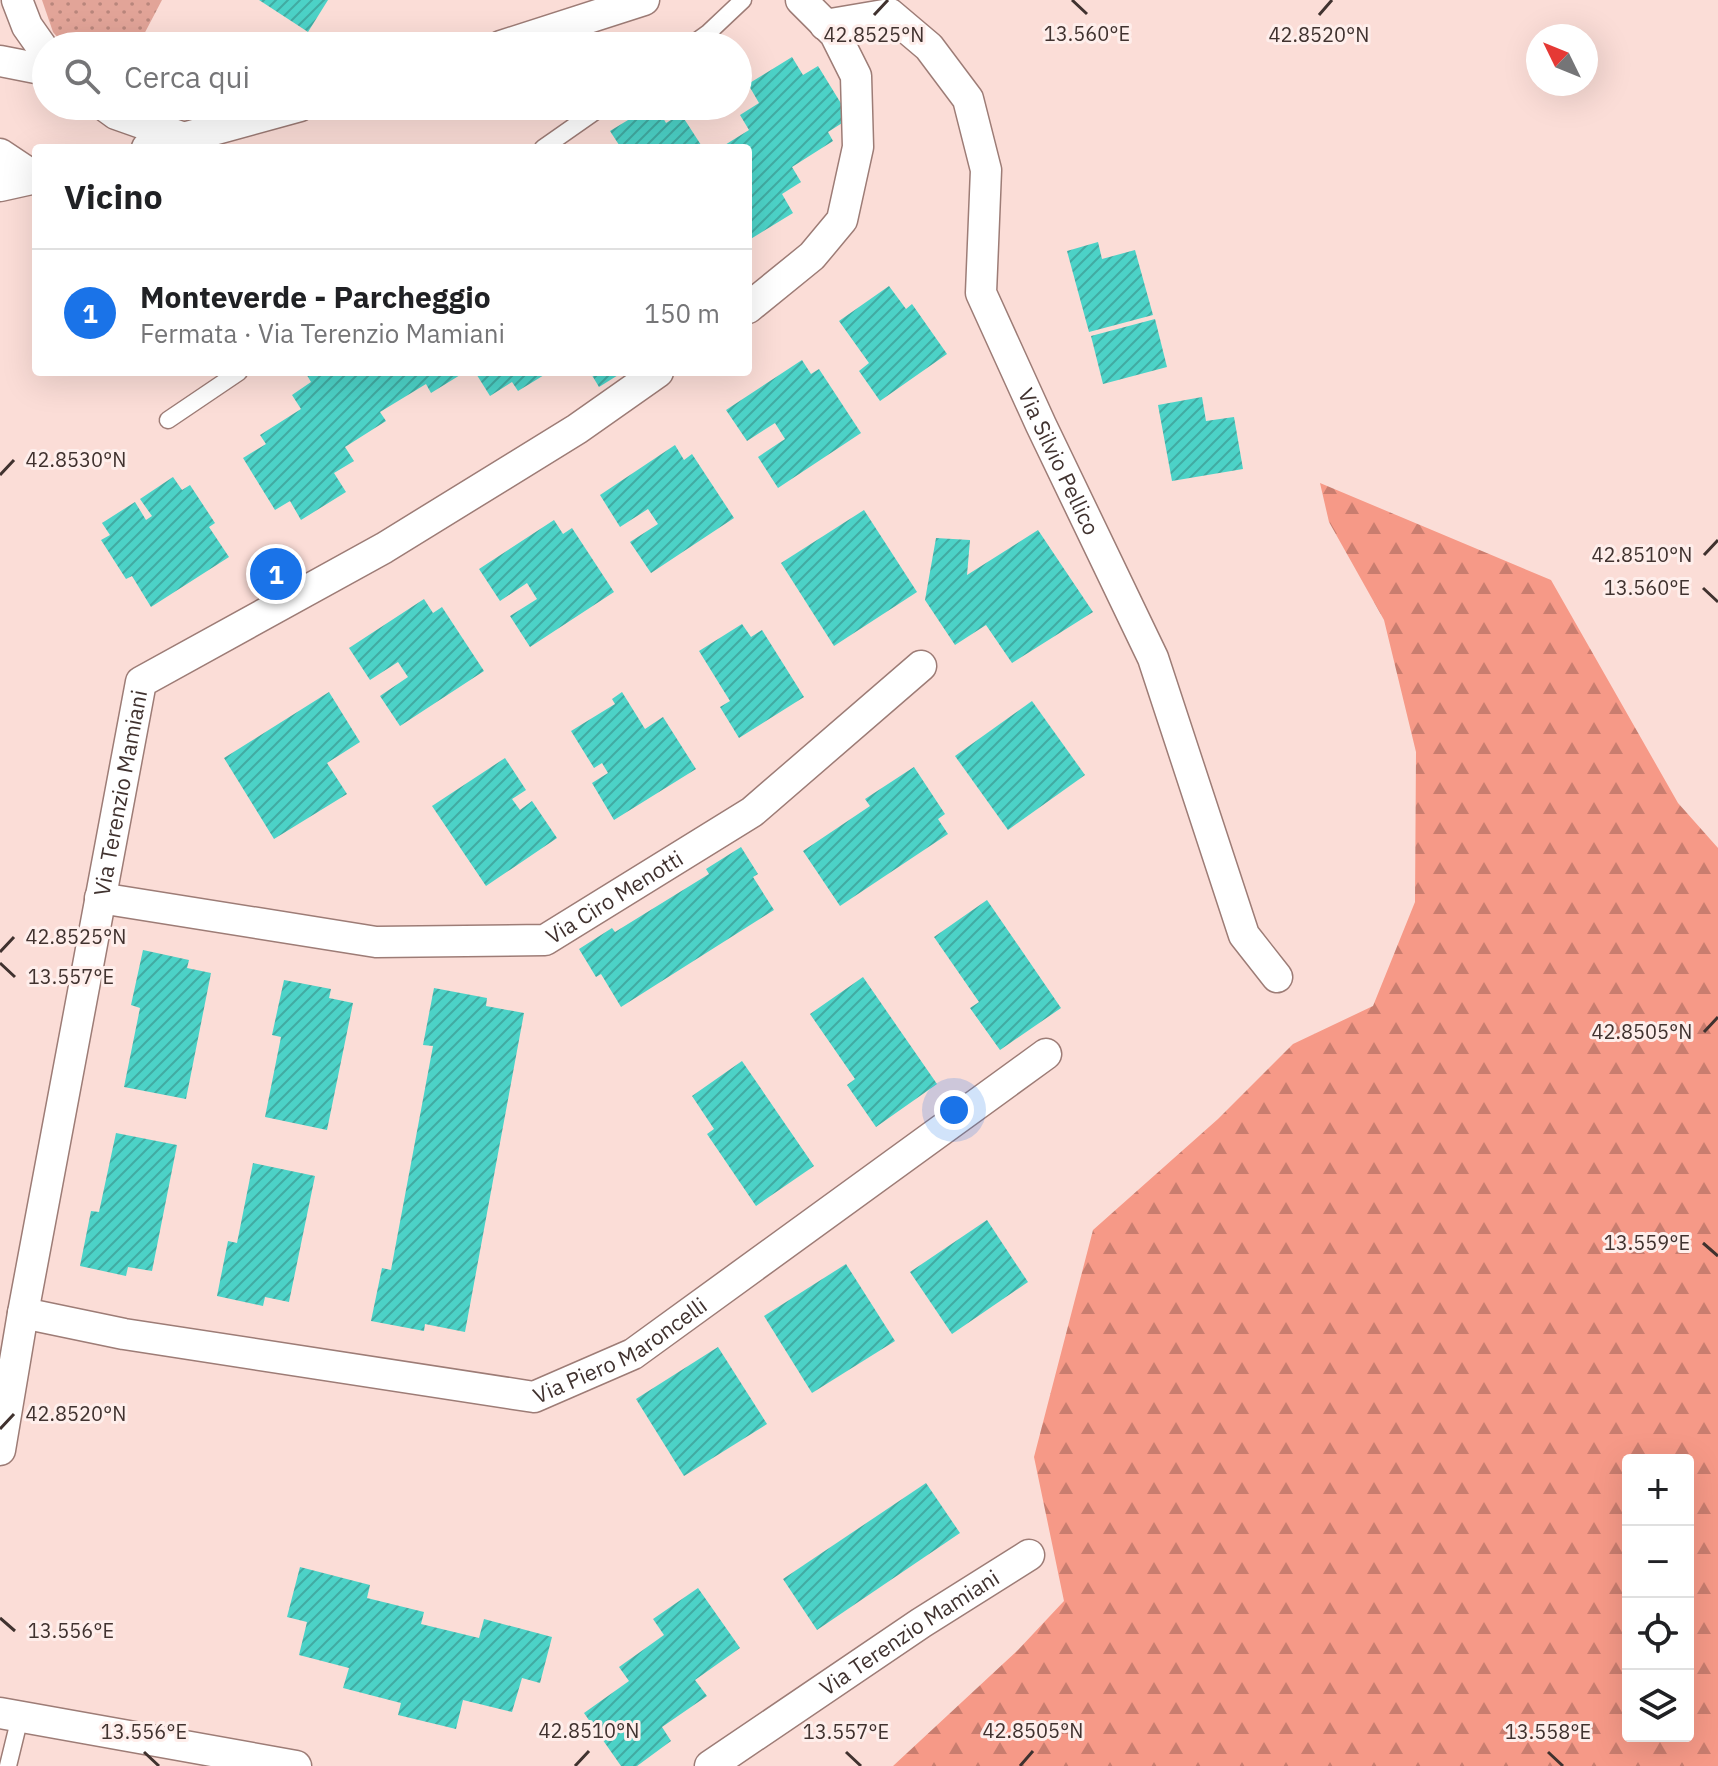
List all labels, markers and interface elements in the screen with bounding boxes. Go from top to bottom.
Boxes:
text: 13.560°E [1044,20,1130,47]
text: 42.8525°N [824,21,924,48]
text: 42.8520°N [1269,21,1369,48]
north arrow [1526,24,1598,96]
search box [32,32,752,120]
icon: search [60,54,104,98]
text: Cerca qui [124,57,250,96]
text: Vicino [64,174,163,218]
text: Monteverde - Parcheggio [140,277,491,316]
text: 1 [82,296,98,330]
text: 150 m [644,296,720,330]
text: Fermata · Via Terenzio Mamiani [140,316,505,350]
street label: Via Silvio Pellico [1012,383,1107,540]
text: 42.8530°N [26,446,126,473]
text: 42.8510°N [1592,541,1692,568]
pin: 1 [250,544,302,604]
text: 13.560°E [1604,574,1690,601]
street label: Via Terenzio Mamiani [86,687,153,898]
street label: Via Ciro Menotti [540,843,688,950]
text: 42.8525°N [26,923,126,950]
text: 13.557°E [28,963,114,990]
text: 42.8505°N [1592,1018,1692,1045]
your location [934,1090,974,1130]
text: 13.559°E [1604,1229,1690,1256]
street label: Via Piero Maroncelli [528,1290,712,1410]
text: 42.8520°N [26,1400,126,1427]
map controls [1622,1454,1694,1742]
button: + [1622,1454,1694,1526]
button: − [1622,1526,1694,1598]
street label: Via Terenzio Mamiani [814,1563,1004,1702]
button: locate [1622,1598,1694,1670]
text: 13.556°E [28,1617,114,1644]
button: layers [1622,1670,1694,1742]
text: 42.8510°N [539,1717,639,1744]
text: 42.8505°N [983,1717,1083,1744]
text: 13.556°E [101,1718,187,1745]
text: 13.557°E [803,1718,889,1745]
text: 13.558°E [1505,1718,1591,1745]

